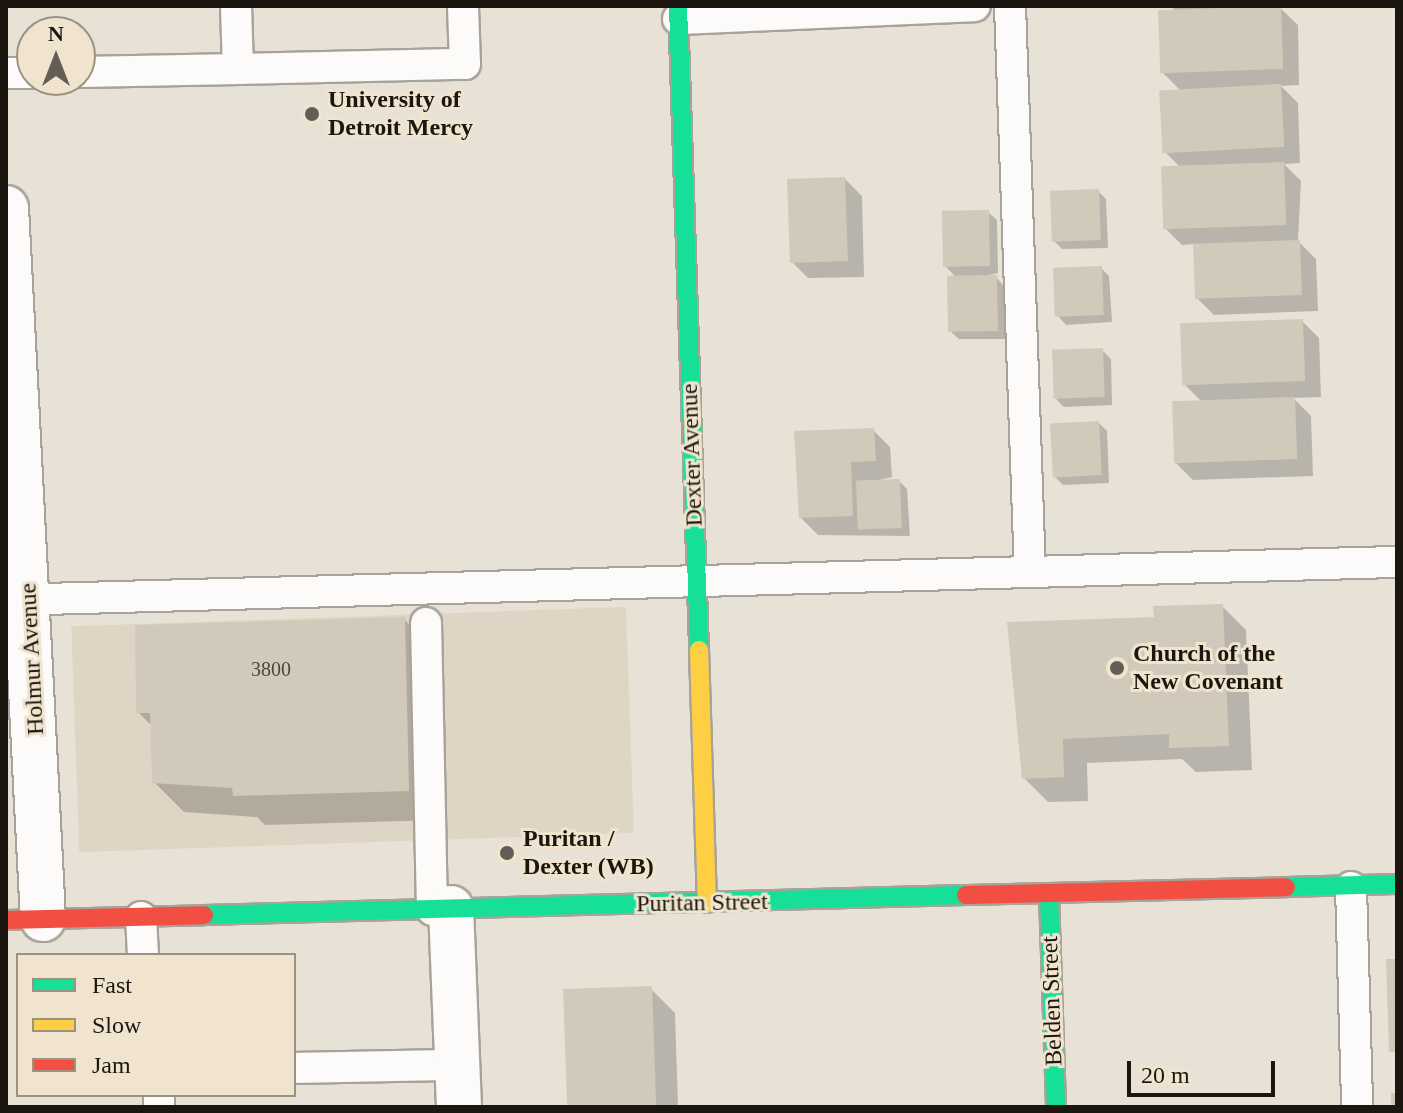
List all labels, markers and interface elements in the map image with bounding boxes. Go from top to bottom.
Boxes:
north arrow [16,16,96,96]
text: N [48,21,64,46]
place label: University of Detroit Mercy [328,86,473,142]
marker: University of Detroit Mercy [303,105,321,123]
street label: Dexter Avenue [675,382,709,528]
street label: Holmur Avenue [14,582,50,736]
place label: Church of the New Covenant [1133,640,1283,696]
house number: 3800 [251,657,291,681]
marker: Church of the New Covenant [1108,659,1126,677]
place label: Puritan / Dexter (WB) [523,825,654,881]
marker: Puritan / Dexter (WB) [498,844,516,862]
street label: Puritan Street [636,887,768,919]
street label: Belden Street [1035,936,1069,1066]
legend [16,953,296,1097]
text: Fast [92,972,132,998]
text: Slow [92,1012,141,1038]
scale bar [1131,1045,1279,1095]
text: Jam [92,1052,131,1078]
text: 20 m [1141,1062,1190,1088]

